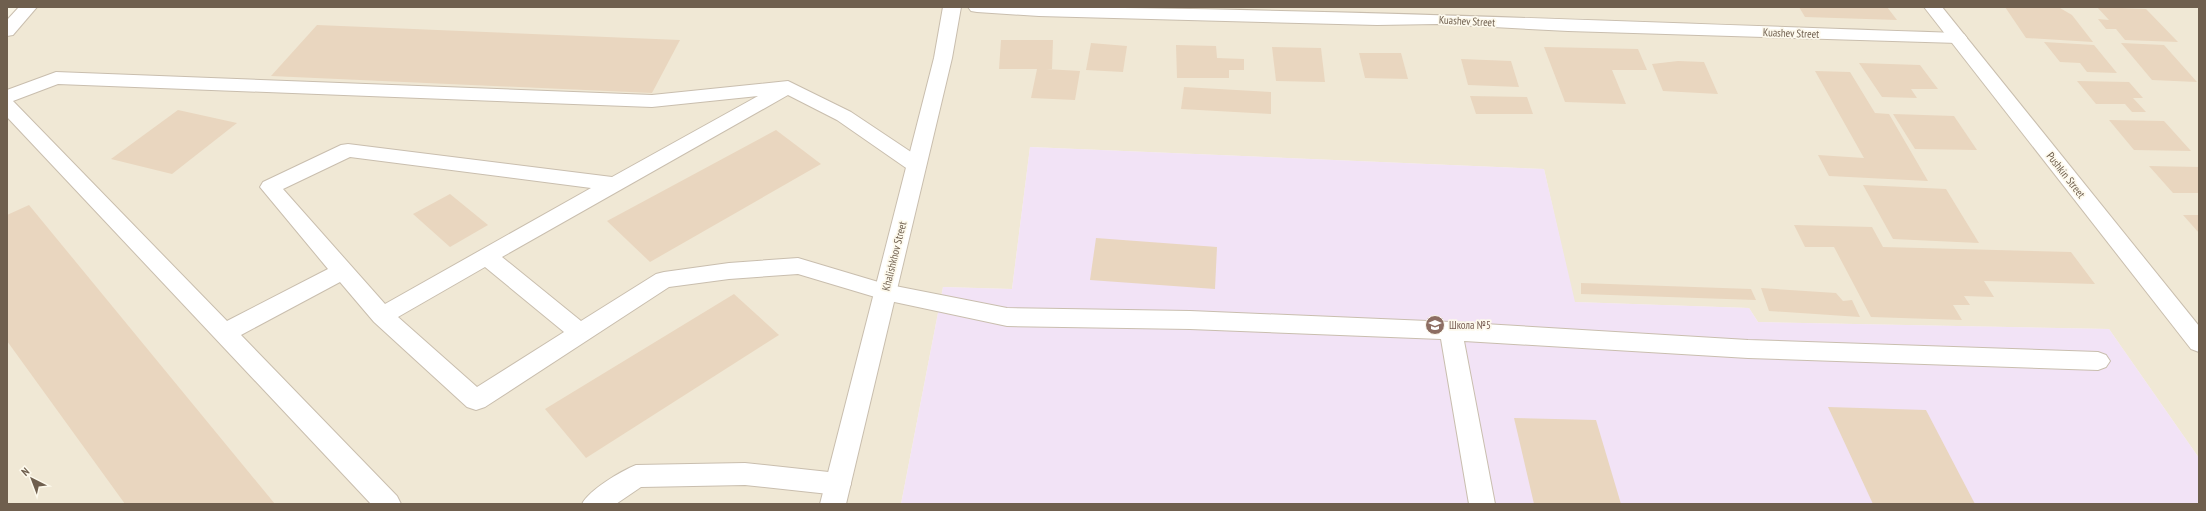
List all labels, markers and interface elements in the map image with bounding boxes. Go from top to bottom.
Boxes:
street label: Kuashev Street [1439,13,1495,29]
street label: Kuashev Street [1763,25,1819,41]
street label: Pushkin Street [2044,149,2088,201]
street label: Khalishkhov Street [879,220,909,292]
school or university icon: Школа №5 [1424,314,1446,336]
place label: Школа №5 [1449,318,1491,332]
north arrow [12,459,52,499]
text: N [18,464,32,479]

